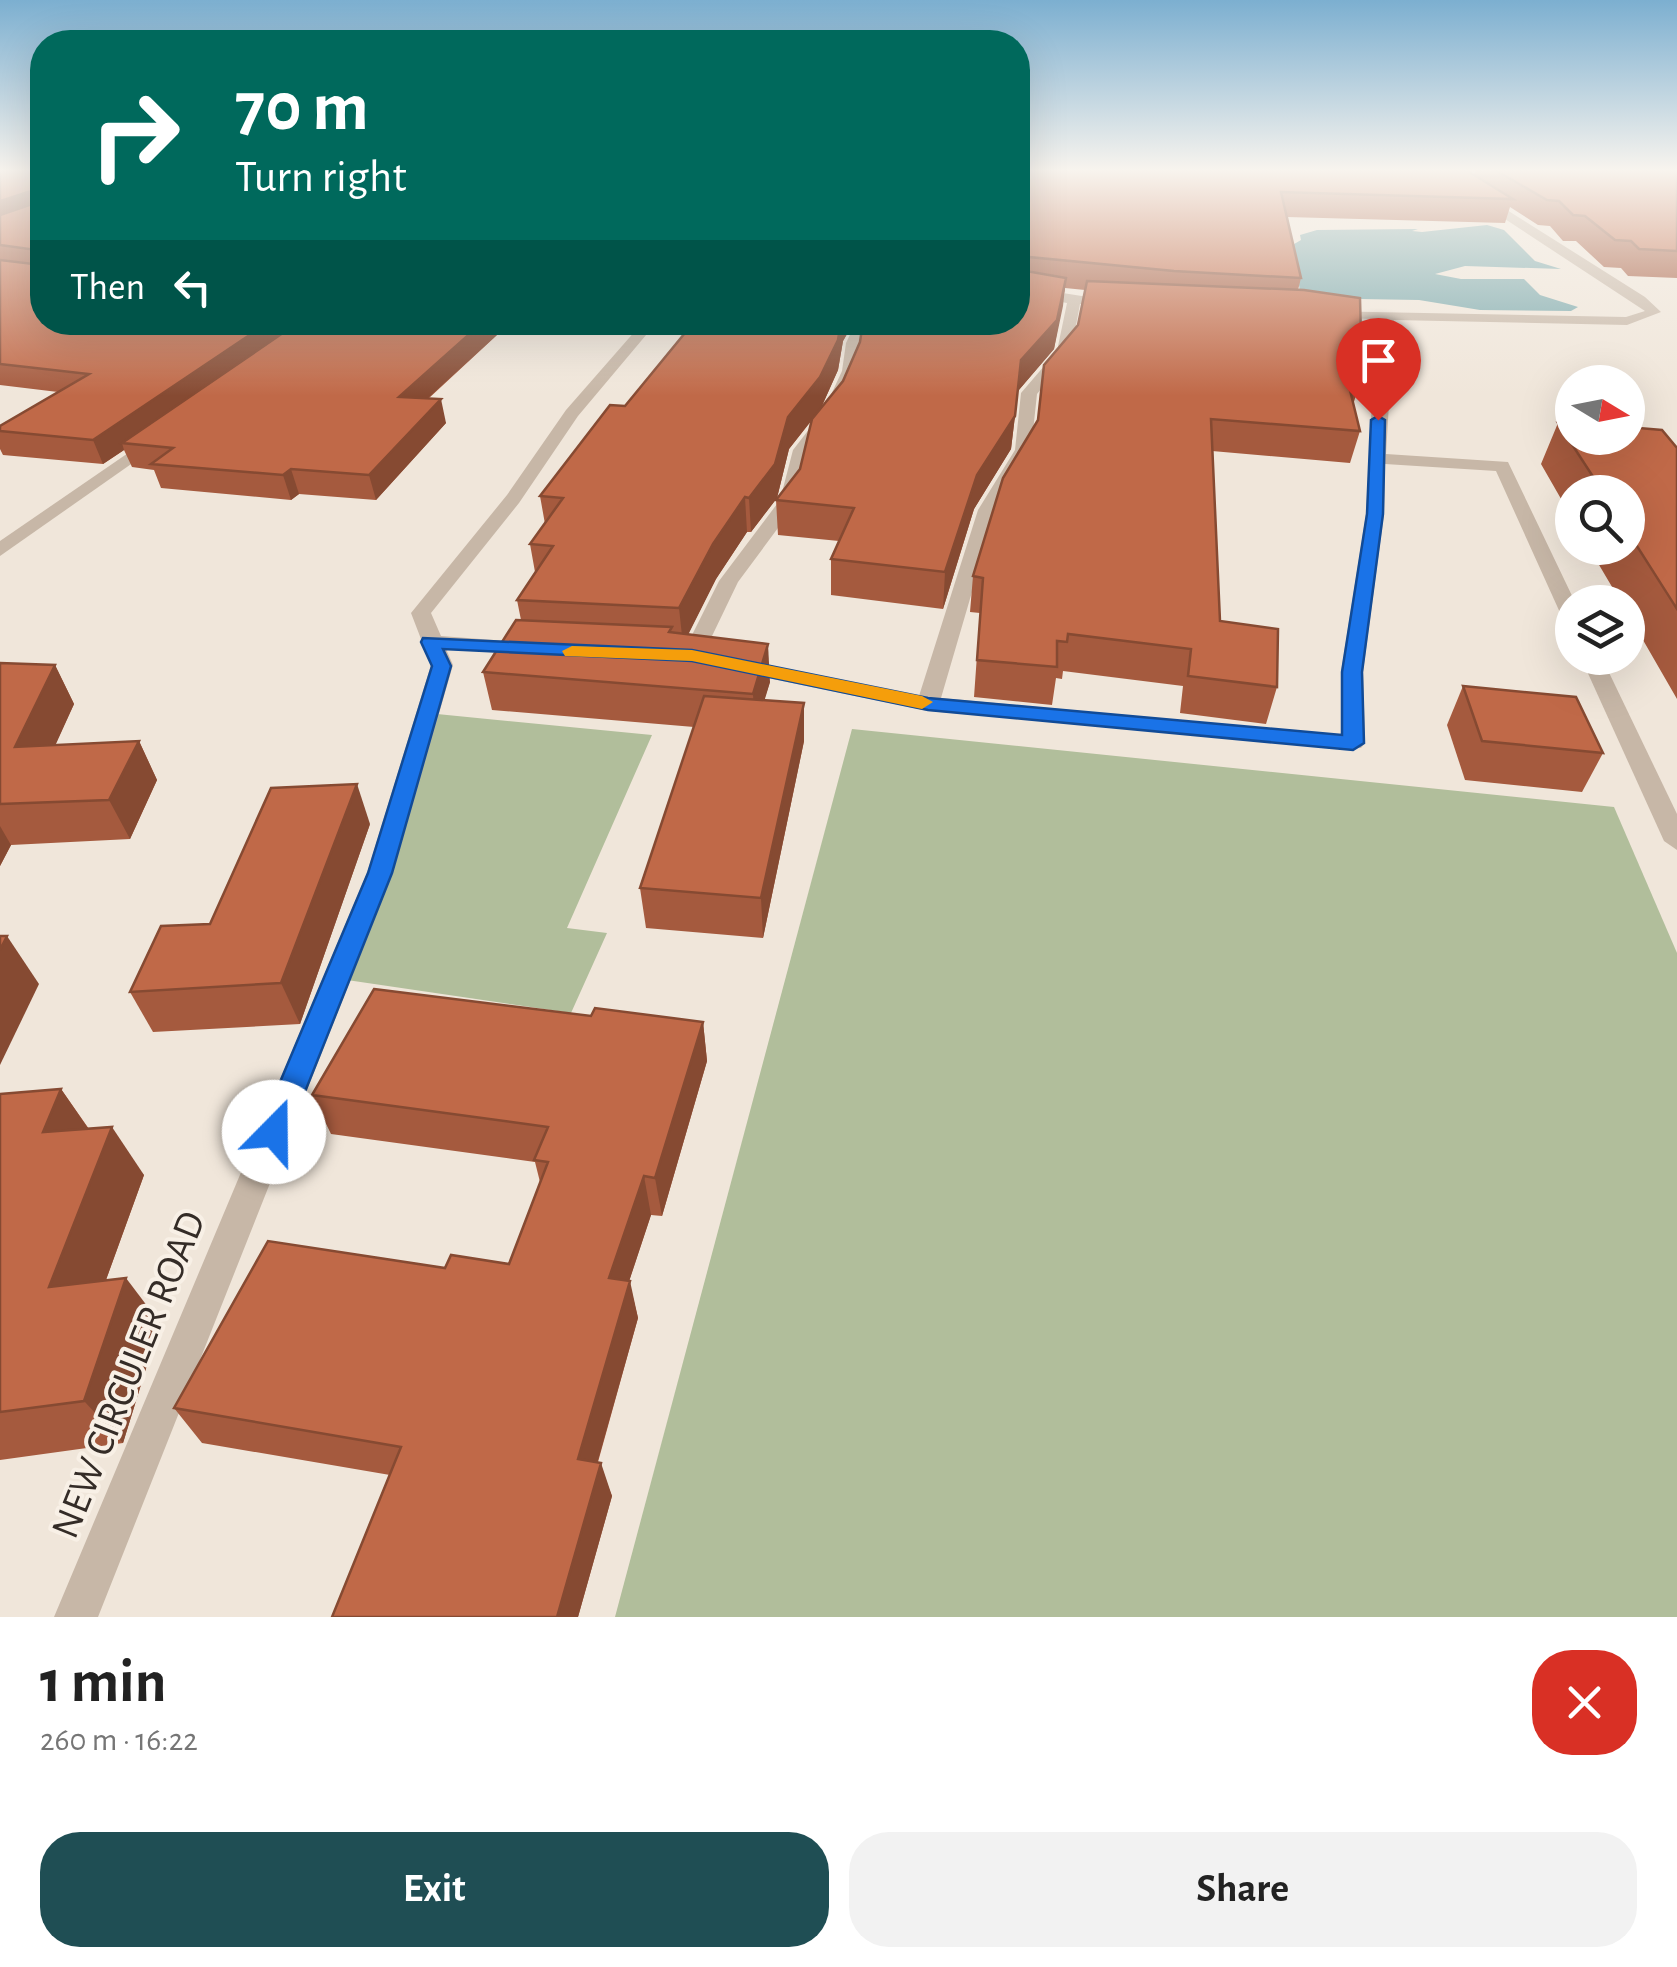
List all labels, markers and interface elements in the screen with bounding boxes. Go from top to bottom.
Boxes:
icon: right [70,70,200,200]
text: 70 m [235,73,369,143]
text: Turn right [235,155,407,200]
icon: left [165,260,220,315]
text: Then [70,269,145,307]
pin [1336,318,1421,421]
icon: arrive [1351,333,1406,388]
north arrow [1555,365,1645,455]
map controls [1555,365,1645,675]
button: search [1555,475,1645,565]
button: layers [1555,585,1645,675]
position arrow [222,1080,326,1184]
street label: NEW CIRCULER ROAD [45,1206,213,1544]
button: close [1532,1650,1637,1755]
text: 1 min [40,1653,166,1713]
text: 260 m · 16:22 [40,1724,198,1756]
button: Exit [40,1832,829,1947]
button: Share [849,1832,1637,1947]

